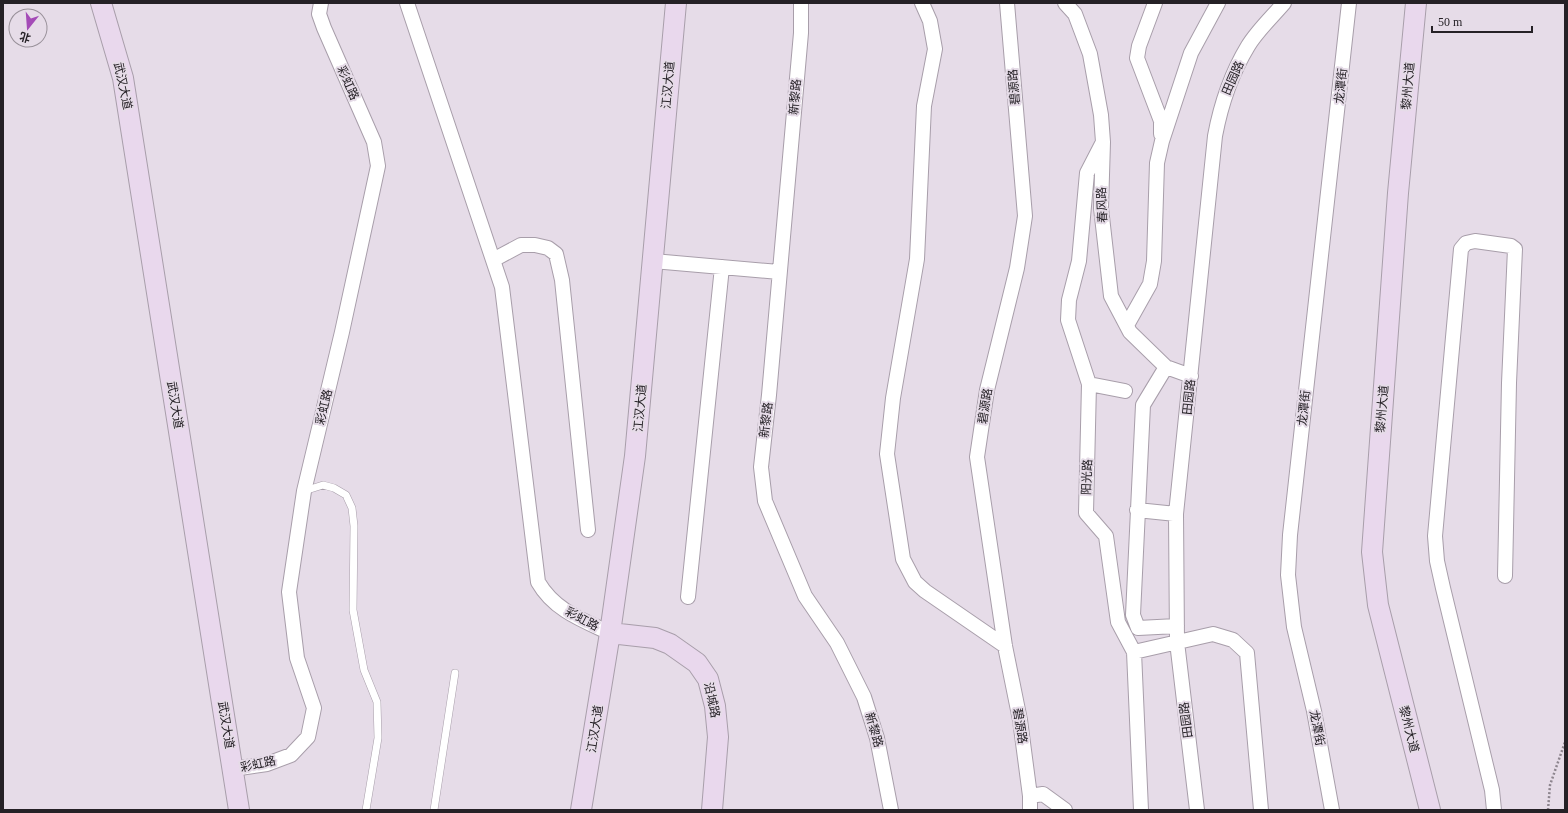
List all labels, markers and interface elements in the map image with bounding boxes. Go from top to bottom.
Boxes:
north arrow [8,8,48,48]
scale bar [1432,8,1532,34]
text: 50 m [1438,15,1463,29]
text: 北 [18,30,32,45]
street label: 田园路 [1219,59,1247,97]
street label: 江汉大道 [659,60,677,110]
street label: 武汉大道 [111,61,135,111]
street label: 黎州大道 [1399,61,1417,111]
street label: 彩虹路 [334,64,362,102]
street label: 龙潭街 [1332,67,1350,105]
street label: 碧源路 [1005,68,1023,106]
street label: 新黎路 [786,78,804,116]
street label: 春风路 [1094,187,1110,223]
street label: 田园路 [1180,378,1198,416]
street label: 武汉大道 [164,380,186,430]
street label: 江汉大道 [631,383,649,433]
street label: 黎州大道 [1373,384,1391,434]
street label: 碧源路 [975,387,995,425]
street label: 彩虹路 [313,388,335,426]
street label: 龙潭街 [1295,389,1313,427]
street label: 新黎路 [757,401,775,439]
street label: 阳光路 [1079,459,1095,495]
street label: 彩虹路 [563,604,601,634]
street label: 沿城路 [701,681,723,719]
street label: 武汉大道 [215,700,237,750]
street label: 田园路 [1177,701,1195,739]
street label: 江汉大道 [584,704,606,754]
street label: 黎州大道 [1396,704,1422,754]
street label: 碧源路 [1010,707,1030,745]
street label: 龙潭街 [1307,709,1327,747]
street label: 新黎路 [862,711,886,749]
street label: 彩虹路 [239,753,277,775]

